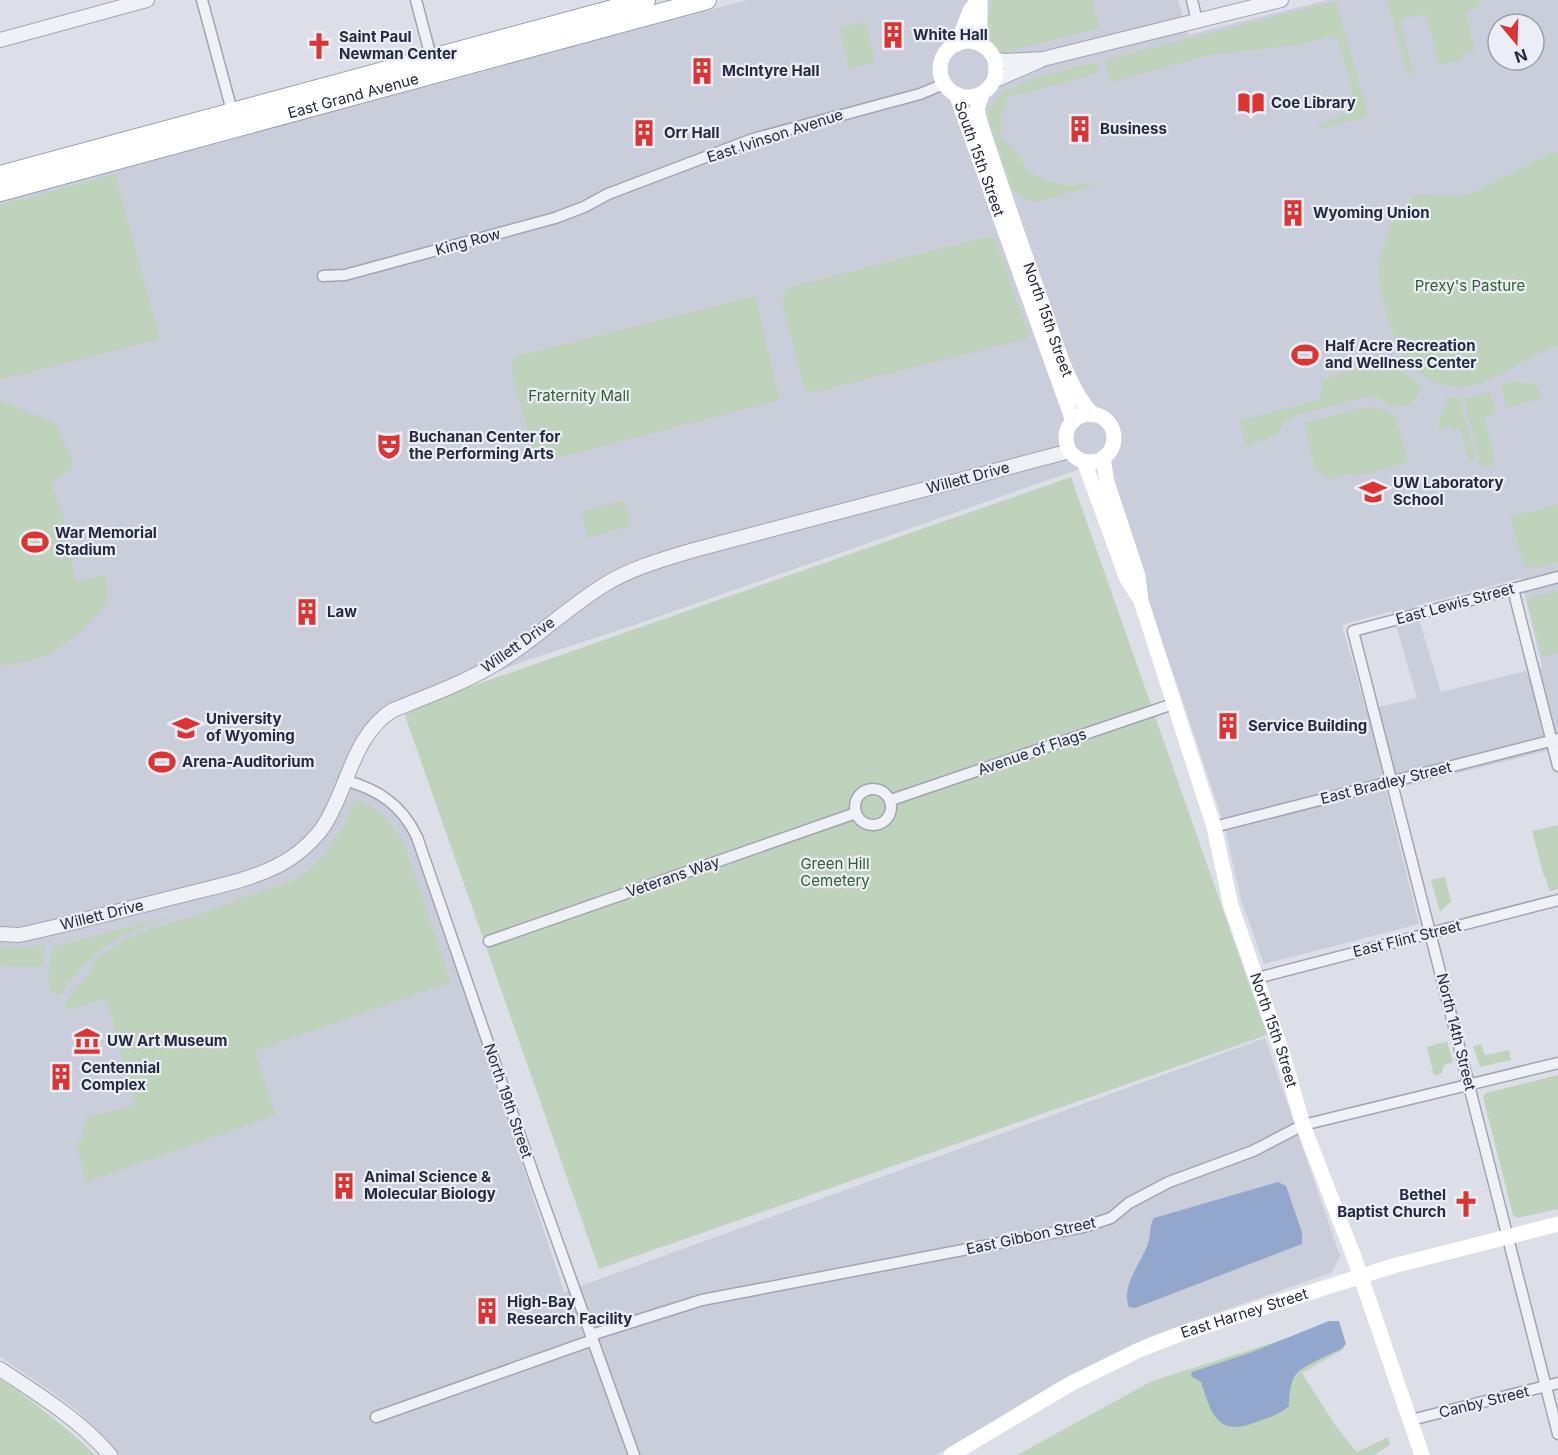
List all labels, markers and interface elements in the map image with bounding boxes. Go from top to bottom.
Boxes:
north arrow [1486,12,1546,72]
building icon: White Hall [878,20,908,50]
place label: White Hall [913,25,988,44]
place label: Saint Paul Newman Center [339,27,457,63]
church icon: Saint Paul Newman Center [304,31,334,61]
text: N [1512,45,1530,68]
building icon: McIntyre Hall [687,56,717,86]
place label: McIntyre Hall [722,61,819,80]
street label: East Grand Avenue [286,69,421,122]
library icon: Coe Library [1236,88,1266,118]
place label: Coe Library [1271,93,1356,112]
street label: South 15th Street [950,99,1009,219]
street label: East Ivinson Avenue [704,105,845,167]
building icon: Business [1065,114,1095,144]
building icon: Orr Hall [629,118,659,148]
place label: Business [1100,119,1167,138]
place label: Orr Hall [664,123,719,142]
building icon: Wyoming Union [1278,198,1308,228]
place label: Wyoming Union [1313,203,1430,222]
street label: King Row [433,224,503,259]
street label: North 15th Street [1019,260,1077,380]
park label: Prexy's Pasture [1415,276,1525,295]
place label: Half Acre Recreation and Wellness Center [1325,336,1476,372]
sports icon: Half Acre Recreation and Wellness Center [1290,340,1320,370]
park label: Fraternity Mall [528,386,630,405]
place label: Buchanan Center for the Performing Arts [409,427,560,463]
theatre icon: Buchanan Center for the Performing Arts [374,431,404,461]
street label: Willett Drive [924,457,1012,498]
place label: UW Laboratory School [1393,473,1503,509]
school or university icon: UW Laboratory School [1358,477,1388,507]
place label: War Memorial Stadium [55,523,157,559]
sports icon: War Memorial Stadium [20,527,50,557]
street label: East Lewis Street [1394,579,1516,628]
building icon: Law [292,597,322,627]
place label: Law [327,602,357,621]
street label: Willett Drive [477,612,558,677]
place label: University of Wyoming [206,709,295,745]
building icon: Service Building [1213,711,1243,741]
school or university icon: University of Wyoming [171,713,201,743]
place label: Service Building [1248,716,1367,735]
street label: Avenue of Flags [975,724,1089,779]
sports icon: Arena-Auditorium [147,747,177,777]
place label: Arena-Auditorium [182,752,314,771]
street label: East Bradley Street [1318,757,1454,808]
street label: Veterans Way [624,851,723,901]
park label: Green Hill Cemetery [800,854,870,890]
street label: Willett Drive [58,895,146,934]
street label: East Flint Street [1351,916,1463,961]
street label: North 15th Street [1246,970,1302,1090]
street label: North 14th Street [1433,971,1480,1093]
museum icon: UW Art Museum [72,1026,102,1056]
place label: UW Art Museum [107,1031,227,1050]
street label: North 19th Street [480,1041,537,1161]
place label: Centennial Complex [81,1058,160,1094]
building icon: Centennial Complex [46,1062,76,1092]
place label: Animal Science & Molecular Biology [364,1167,496,1203]
building icon: Animal Science & Molecular Biology [329,1171,359,1201]
place label: Bethel Baptist Church [1337,1185,1446,1221]
church icon: Bethel Baptist Church [1451,1189,1481,1219]
street label: East Gibbon Street [964,1212,1098,1259]
street label: East Harney Street [1178,1284,1310,1342]
place label: High-Bay Research Facility [507,1292,632,1328]
building icon: High-Bay Research Facility [472,1296,502,1326]
street label: Canby Street [1437,1381,1531,1422]

